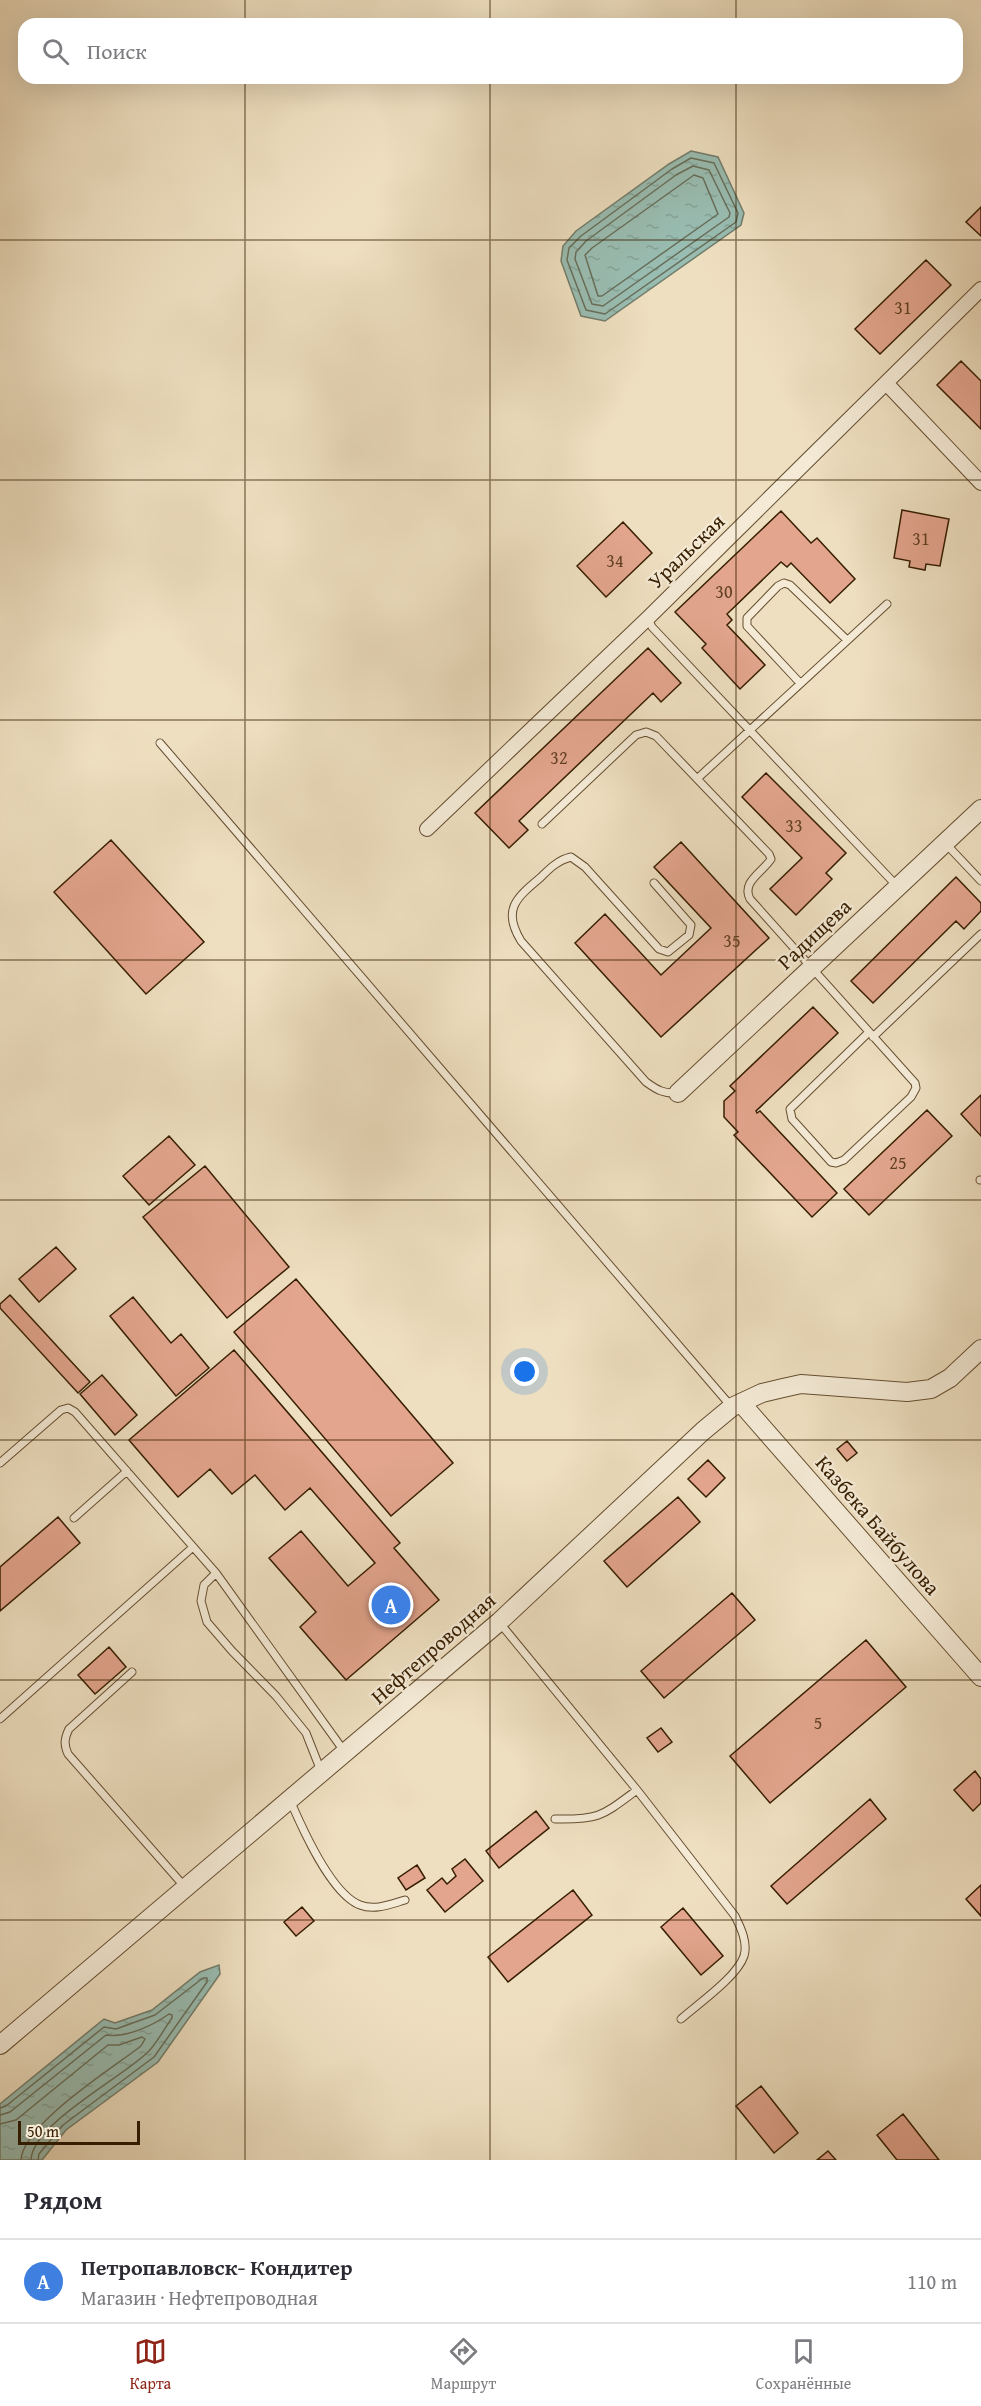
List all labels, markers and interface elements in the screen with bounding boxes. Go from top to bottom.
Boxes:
search box [18,18,963,84]
icon: search [39,35,72,68]
text: Поиск [87,35,147,67]
house number: 31 [894,294,912,321]
street label: Уральская [641,506,732,596]
house number: 31 [912,525,930,552]
house number: 34 [606,547,624,574]
house number: 30 [715,578,733,605]
house number: 32 [550,744,568,771]
house number: 33 [785,812,803,839]
street label: Радищева [770,891,858,977]
house number: 35 [723,927,741,954]
house number: 25 [889,1149,907,1176]
your location [510,1357,539,1386]
street label: Казбека Байбулова [808,1448,948,1602]
pin: A [372,1582,410,1628]
street label: Нефтепроводная [364,1585,503,1711]
house number: 5 [814,1709,822,1736]
scale bar [18,2118,140,2146]
text: 50 m [27,2119,59,2143]
text: Рядом [24,2180,102,2219]
text: Петропавловск- Кондитер [81,2251,352,2283]
text: A [37,2267,50,2296]
text: 110 m [907,2267,957,2296]
text: Магазин · Нефтепроводная [81,2283,318,2312]
tab: Карта [130,2335,171,2395]
tab: Маршрут [431,2335,496,2395]
tab: Сохранённые [756,2335,851,2395]

